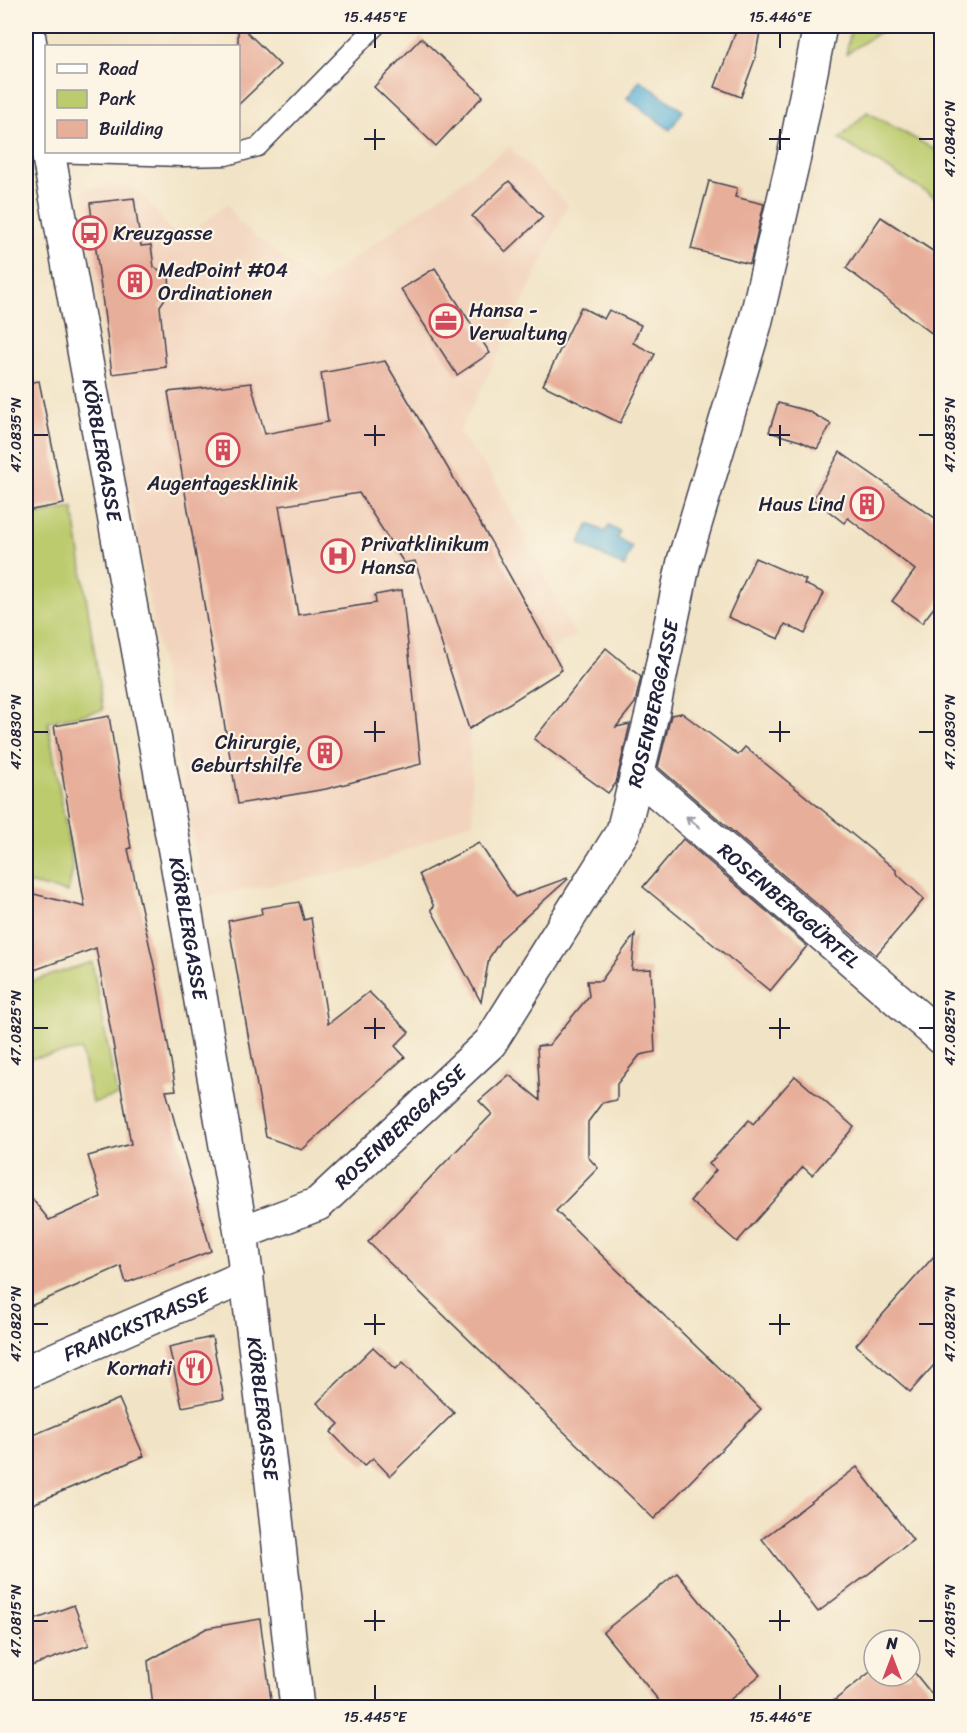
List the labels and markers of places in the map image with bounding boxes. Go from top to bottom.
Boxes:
bus stop icon: Kreuzgasse [72,215,108,251]
place label: Kreuzgasse [113,216,213,251]
place label: MedPoint #04 Ordinationen [158,253,288,311]
building icon: MedPoint #04 Ordinationen [117,264,153,300]
place label: Hansa - Verwaltung [469,293,568,351]
office icon: Hansa - Verwaltung [428,303,464,339]
building icon: Augentagesklinik [205,432,241,468]
place label: Augentagesklinik [146,466,299,501]
building icon: Haus Lind [849,486,885,522]
place label: Haus Lind [759,487,845,522]
place label: Privatklinikum Hansa [361,527,489,585]
hospital icon: Privatklinikum Hansa [320,538,356,574]
place label: Chirurgie, Geburtshilfe [191,725,302,783]
building icon: Chirurgie, Geburtshilfe [307,735,343,771]
restaurant icon: Kornati [177,1350,213,1386]
place label: Kornati [107,1351,172,1386]

